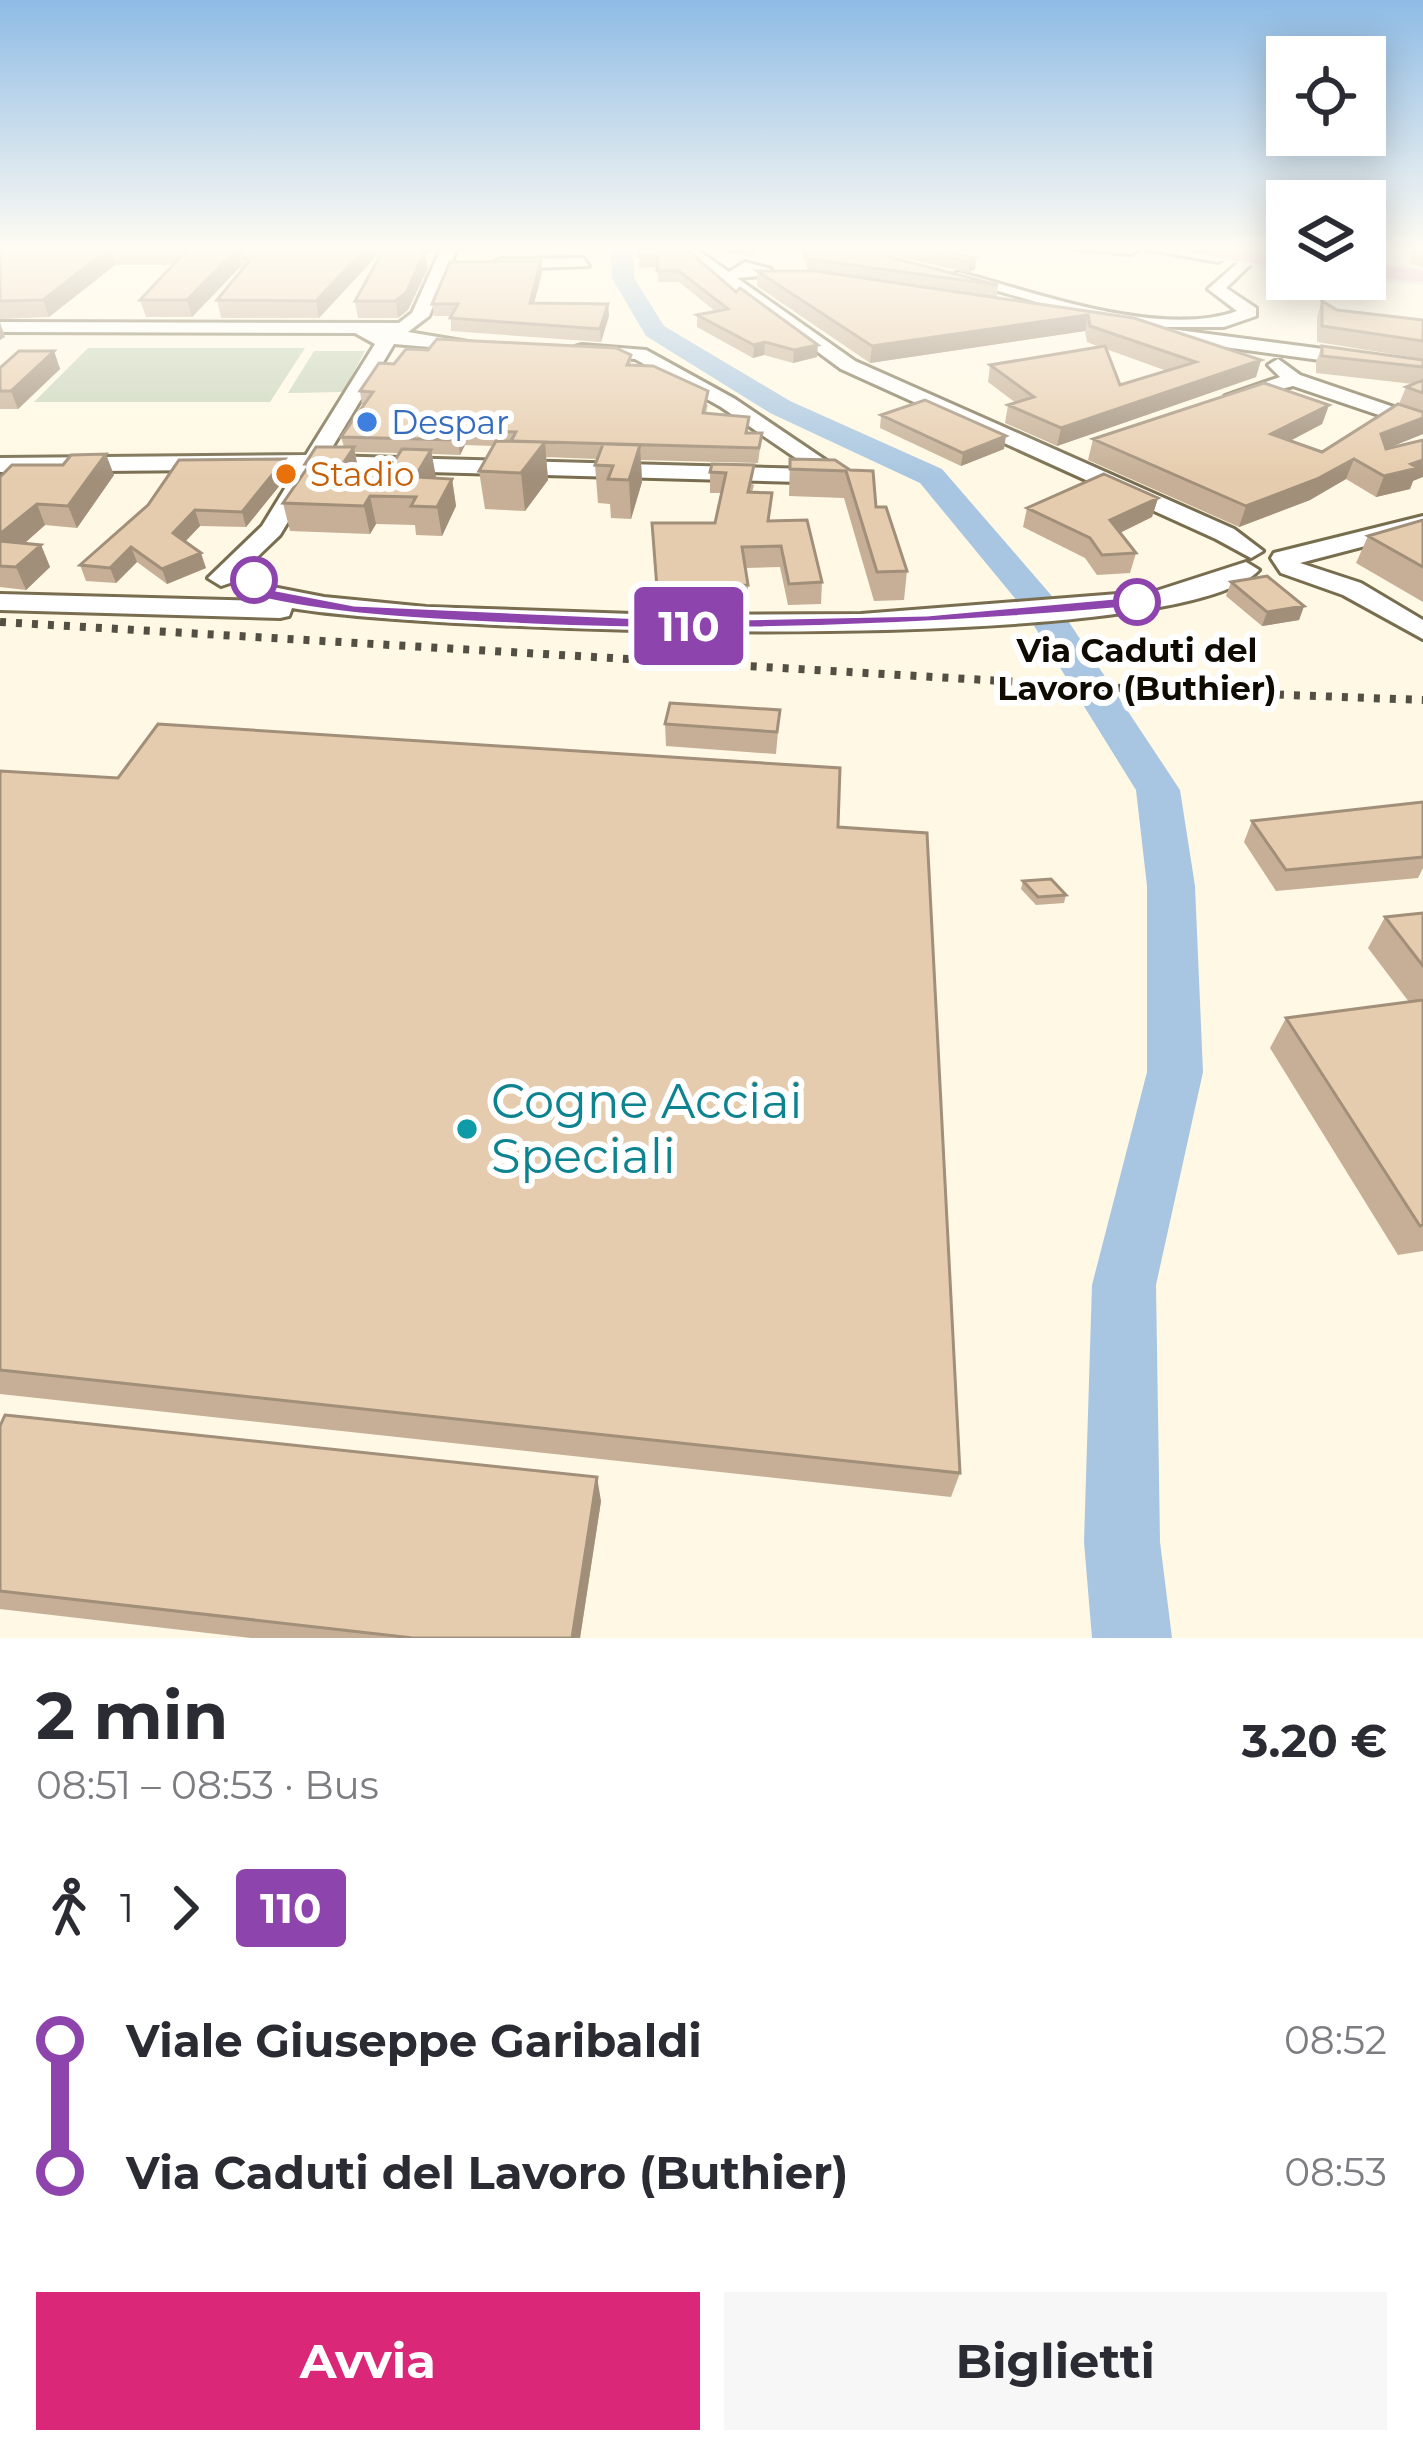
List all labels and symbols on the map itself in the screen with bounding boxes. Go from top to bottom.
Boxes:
place label: Despar [391,402,509,442]
marker: Despar [354,409,380,435]
place label: Stadio [310,454,414,494]
marker: Stadio [273,461,299,487]
unlabelled marker [232,558,276,602]
marker: Via Caduti del Lavoro (Buthier) [1115,580,1159,624]
line badge: 110 [620,587,758,665]
place label: Via Caduti del Lavoro (Buthier) [997,630,1277,708]
place label: Cogne Acciai Speciali [491,1072,803,1185]
marker: Cogne Acciai Speciali [454,1116,480,1142]

